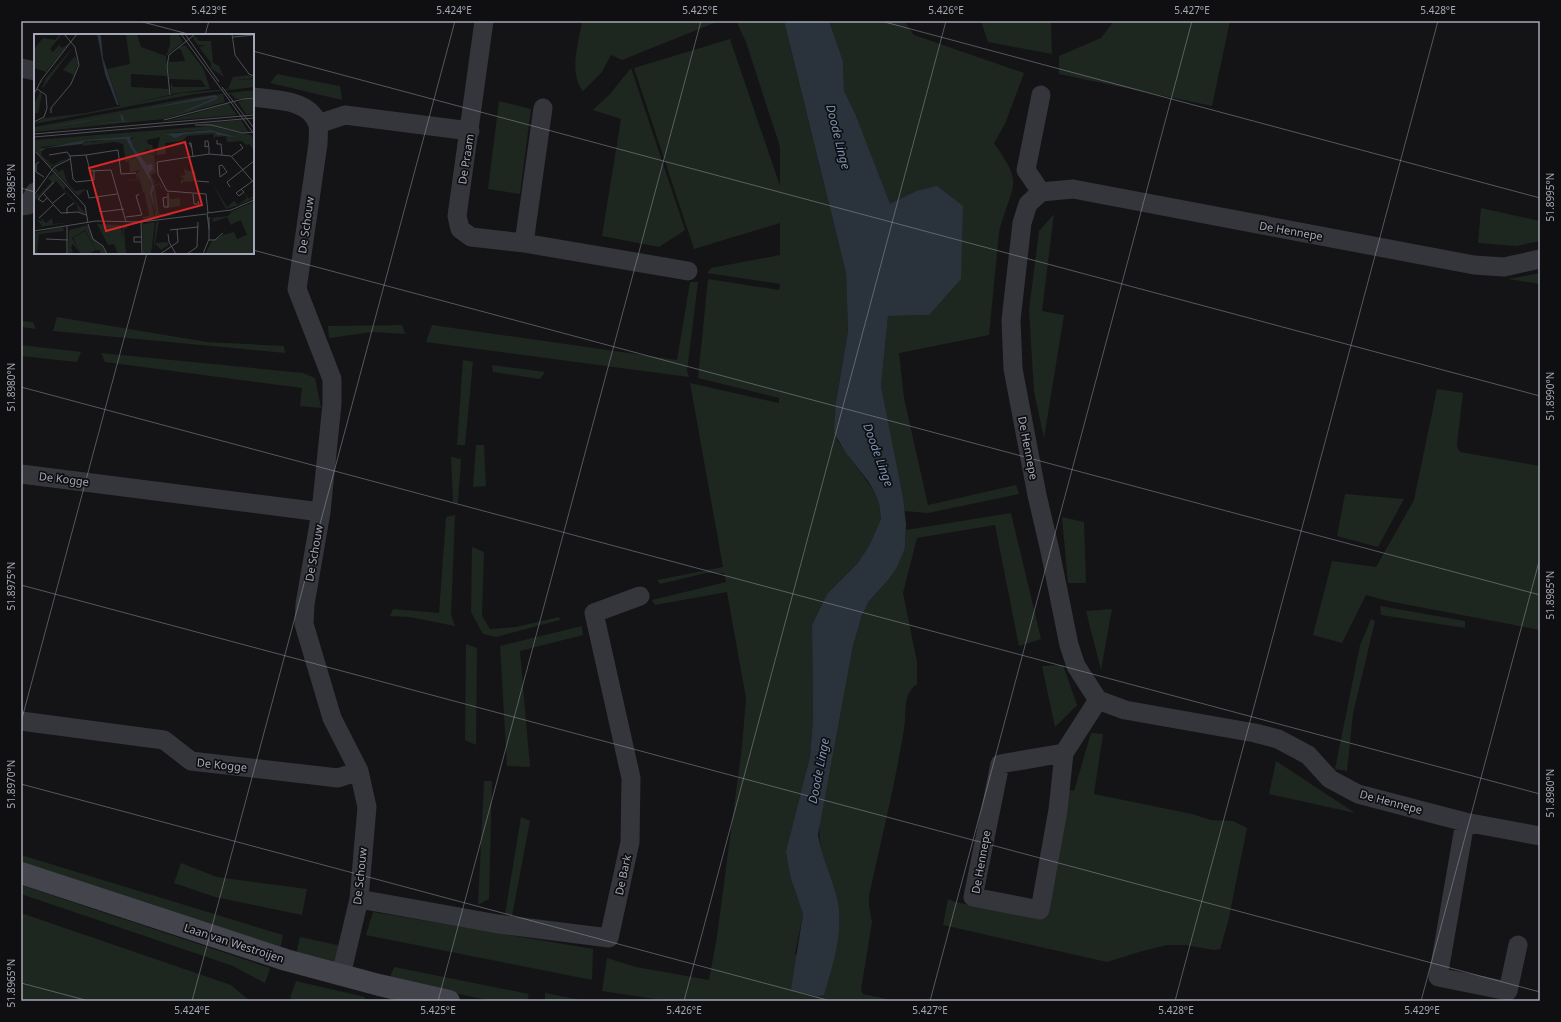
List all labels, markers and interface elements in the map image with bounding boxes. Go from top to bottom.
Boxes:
text: 5.423°E [191,3,227,17]
text: 5.424°E [436,3,472,17]
text: 5.425°E [682,3,718,17]
text: 5.426°E [928,3,964,17]
text: 5.427°E [1174,3,1210,17]
text: 5.428°E [1420,3,1456,17]
inset map [34,34,254,254]
water label: Doode Linge [822,103,855,171]
street label: De Praam [454,133,477,185]
text: 51.8985°N [4,164,18,212]
text: 51.8995°N [1543,173,1557,221]
street label: De Schouw [294,195,317,254]
street label: De Hennepe [1258,218,1324,243]
text: 51.8980°N [4,363,18,411]
text: 51.8990°N [1543,372,1557,420]
street label: De Hennepe [1015,415,1042,481]
water label: Doode Linge [859,421,898,489]
street label: De Kogge [38,468,90,489]
street label: De Schouw [301,523,326,582]
text: 51.8975°N [4,562,18,610]
text: 51.8985°N [1543,571,1557,619]
water label: Doode Linge [804,737,833,805]
street label: De Kogge [196,754,248,775]
text: 51.8970°N [4,760,18,808]
text: 51.8980°N [1543,769,1557,817]
street label: De Hennepe [1358,786,1424,817]
street label: De Hennepe [968,829,993,895]
street label: De Schouw [349,846,370,905]
street label: De Bark [611,853,634,896]
street label: Laan van Westroijen [182,919,286,966]
text: 51.8965°N [4,959,18,1007]
text: 5.424°E [174,1003,210,1017]
text: 5.425°E [420,1003,456,1017]
text: 5.426°E [666,1003,702,1017]
text: 5.427°E [912,1003,948,1017]
text: 5.428°E [1158,1003,1194,1017]
text: 5.429°E [1404,1003,1440,1017]

